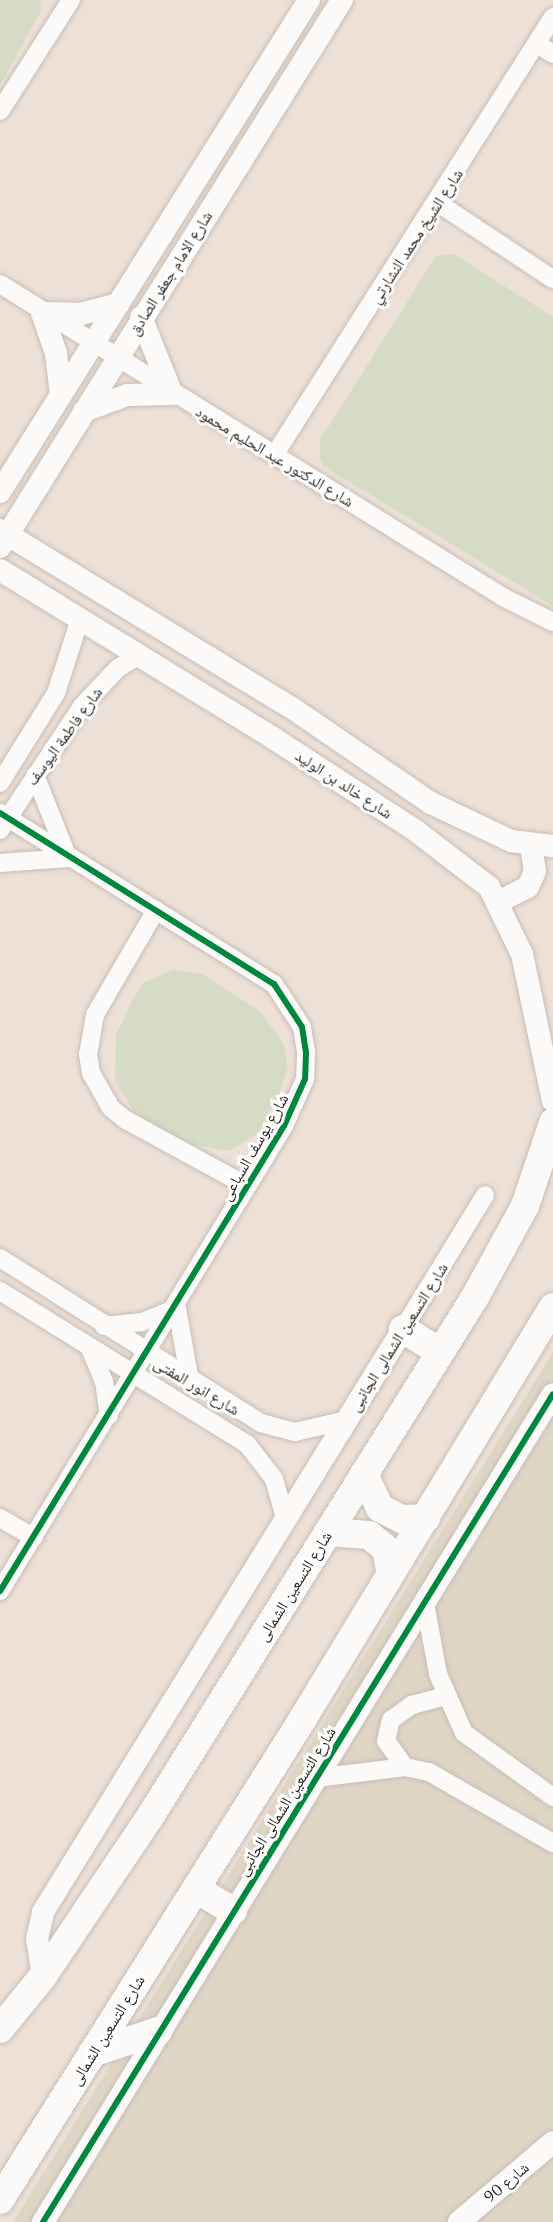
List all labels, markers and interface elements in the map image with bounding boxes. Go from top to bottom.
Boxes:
street label: شارع الشيخ محمد النشارتي [365,165,467,307]
street label: شارع الامام جعفر الصادق [124,207,216,339]
street label: شارع الدكتور عبد الحليم محمود [192,401,358,511]
street label: شارع فاطمة اليوسف [22,683,106,789]
street label: شارع خالد بن الوليد [292,745,396,823]
street label: شارع يوسف السباعى [216,1090,292,1204]
street label: شارع التسعين الشمالى الجانبى [344,1259,452,1415]
street label: شارع انور المفتى [151,1353,243,1419]
street label: شارع التسعين الشمالى [252,1527,336,1645]
street label: شارع التسعين الشمالى الجانبى [232,1723,340,1879]
street label: شارع التسعين الشمالى [65,1971,149,2089]
street label: شارع 90 [479,2158,533,2206]

